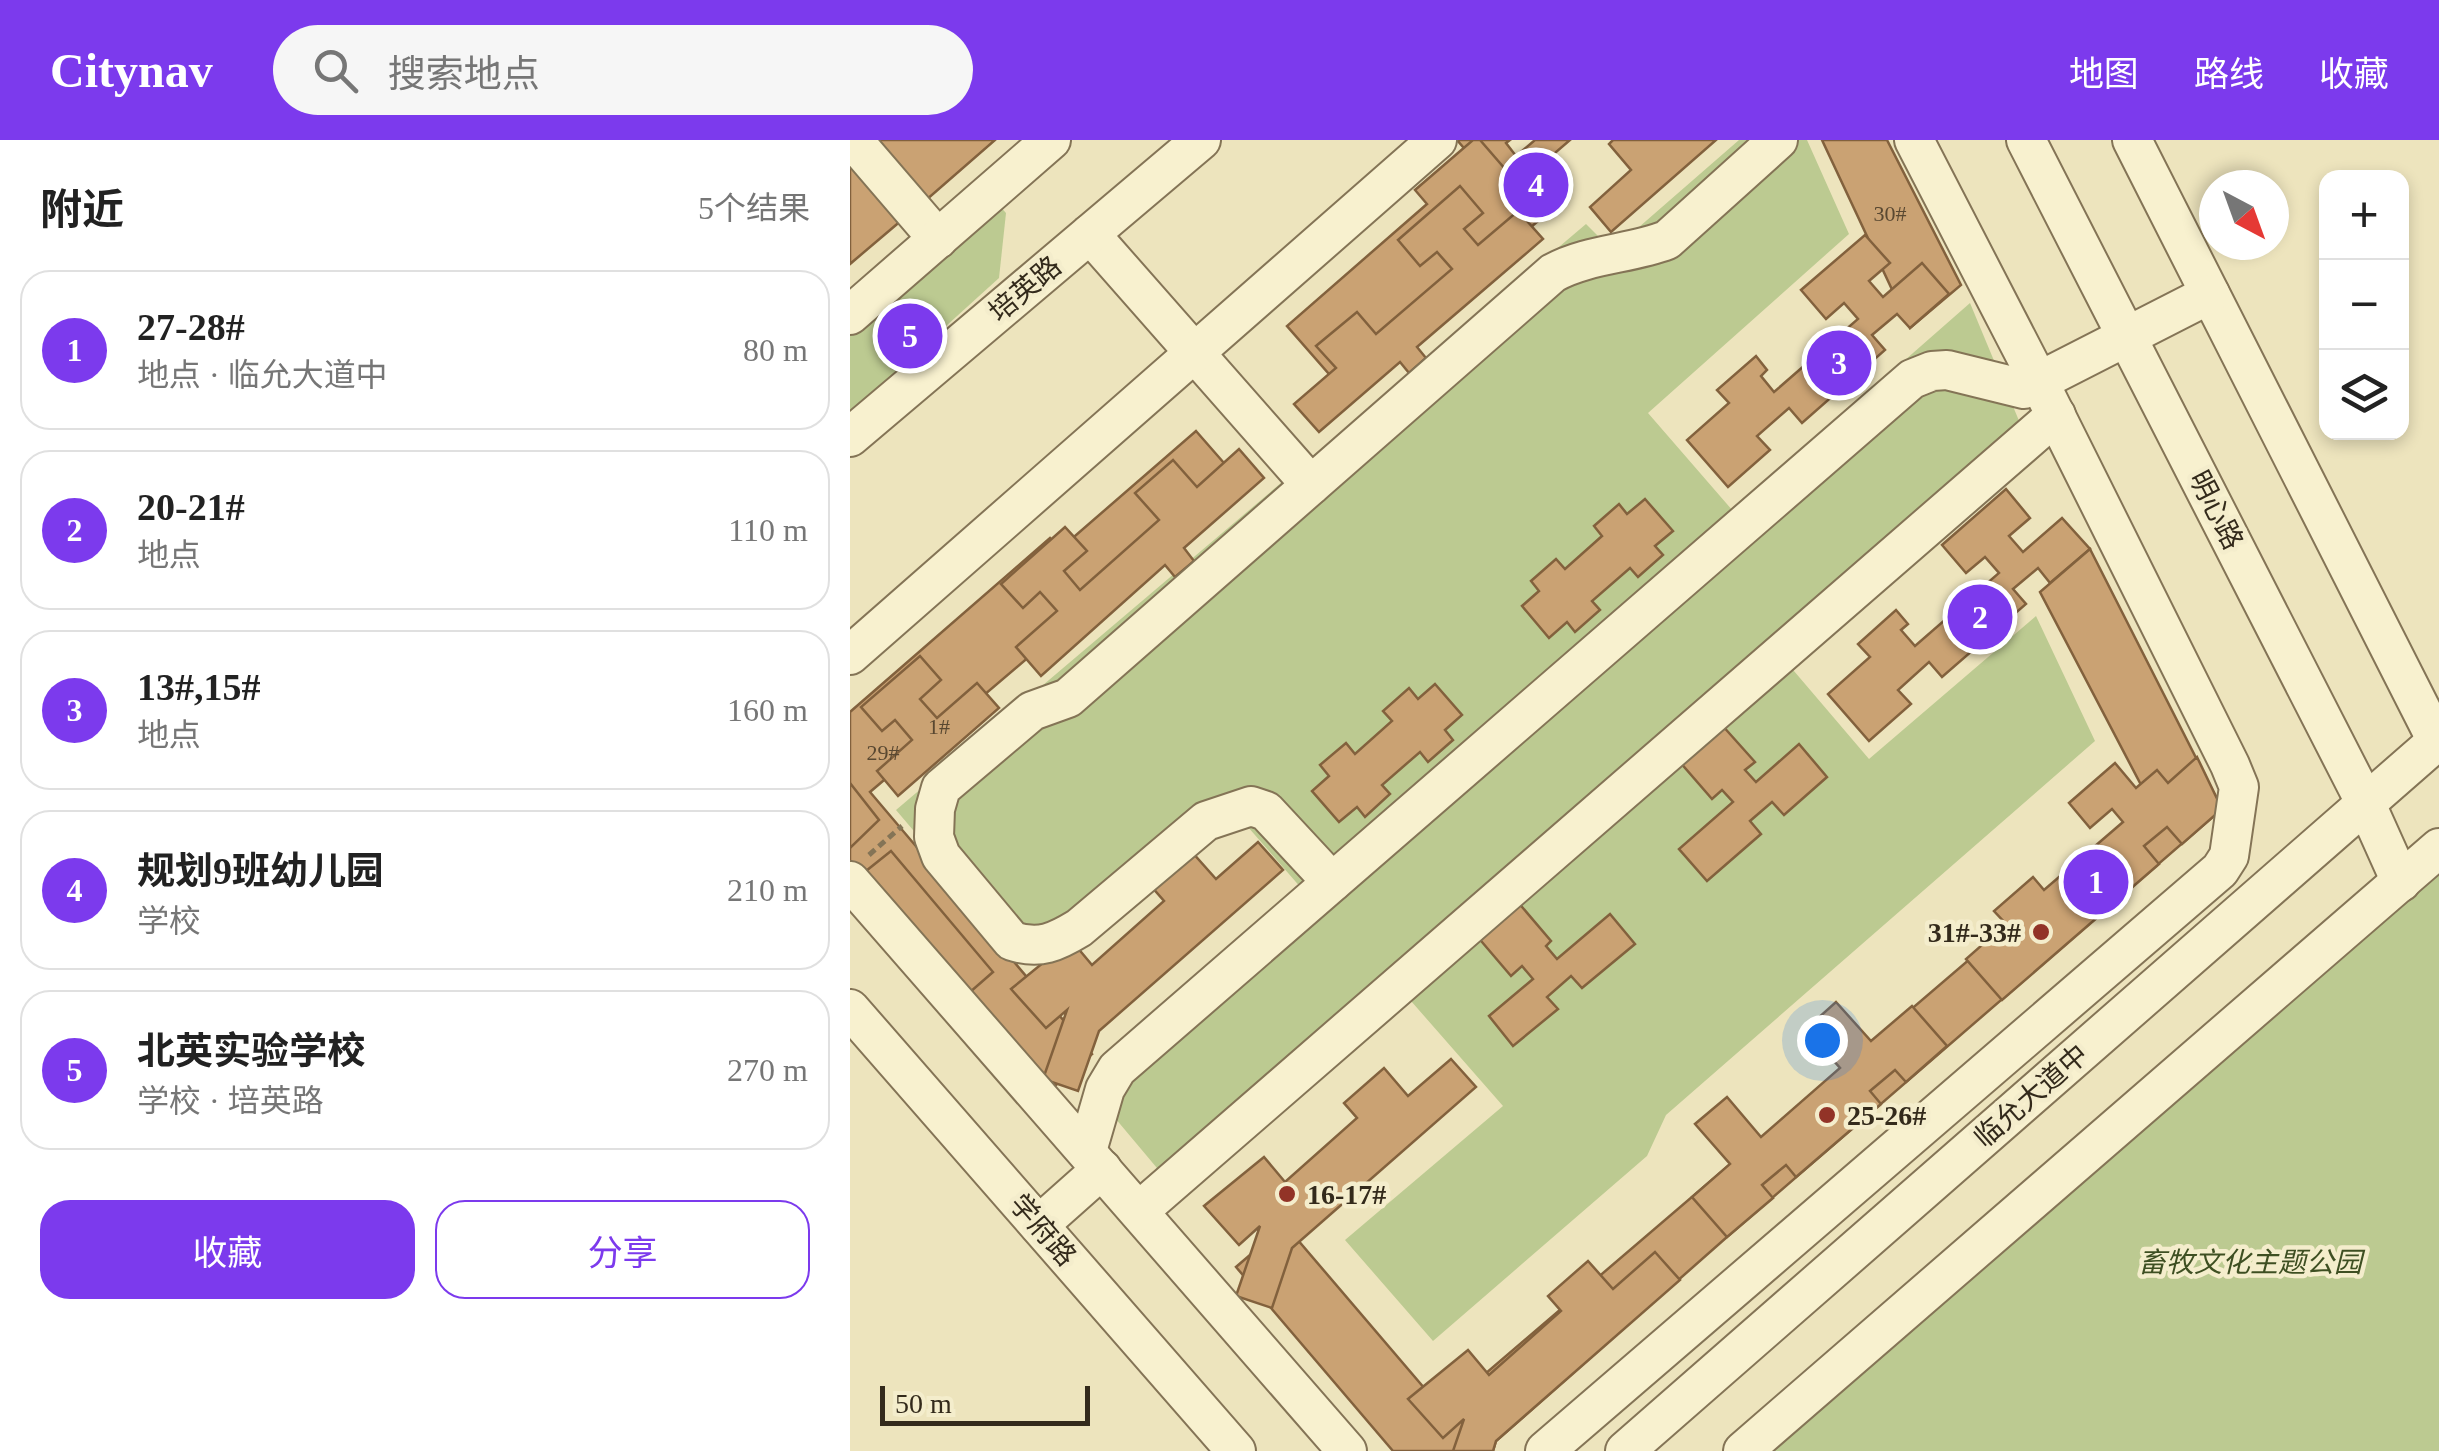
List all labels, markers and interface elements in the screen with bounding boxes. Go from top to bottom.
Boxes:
search box [273,25,973,115]
icon: search [308,43,363,98]
text: Citynav [50,44,213,97]
text: 搜索地点 [388,53,540,95]
text: 地图 [2069,55,2139,94]
text: 路线 [2194,55,2264,94]
text: 收藏 [2319,55,2389,94]
pin: 4 [1504,148,1568,222]
north arrow [2199,170,2289,260]
map controls [2319,170,2409,440]
button: + [2319,170,2409,260]
text: 附近 [40,187,124,233]
text: 5个结果 [698,190,810,226]
house number: 30# [1874,201,1907,226]
street label: 培英路 [983,250,1067,328]
button: − [2319,260,2409,350]
pin: 5 [878,298,942,374]
text: 27-28# [137,306,245,348]
pin: 3 [1806,326,1872,400]
text: 1 [67,332,83,368]
text: 80 m [743,332,808,368]
button: layers [2319,350,2409,440]
text: 地点 · 临允大道中 [137,357,388,393]
street label: 明心路 [2183,466,2249,554]
text: 20-21# [137,486,245,528]
text: 2 [67,512,83,548]
text: 110 m [728,512,808,548]
text: 地点 [137,537,201,573]
pin: 2 [1948,580,2012,654]
text: 13#,15# [137,666,261,708]
text: 3 [67,692,83,728]
text: 160 m [727,692,808,728]
house number: 1# [928,714,950,739]
text: 地点 [137,717,201,753]
house number: 29# [867,740,900,765]
pin: 1 [2064,844,2128,920]
text: 规划9班幼儿园 [137,850,384,892]
text: 4 [67,872,83,908]
text: 210 m [727,872,808,908]
text: 学校 [137,903,201,939]
place label: 31#-33# [1928,917,2021,948]
marker: 31#-33# [2030,921,2052,943]
your location [1797,1015,1848,1066]
text: 北英实验学校 [137,1030,365,1072]
street label: 临允大道中 [1968,1038,2094,1154]
text: 5 [67,1052,83,1088]
text: 270 m [727,1052,808,1088]
text: 学校 · 培英路 [137,1083,324,1119]
place label: 25-26# [1847,1100,1926,1131]
marker: 25-26# [1816,1104,1838,1126]
place label: 16-17# [1307,1179,1386,1210]
marker: 16-17# [1276,1183,1298,1205]
street label: 学府路 [1004,1188,1082,1272]
button: 收藏 [40,1200,415,1299]
button: 分享 [435,1200,810,1299]
park label: 畜牧文化主题公园 [2138,1247,2366,1278]
scale bar [880,1381,1090,1426]
text: 50 m [895,1388,952,1419]

